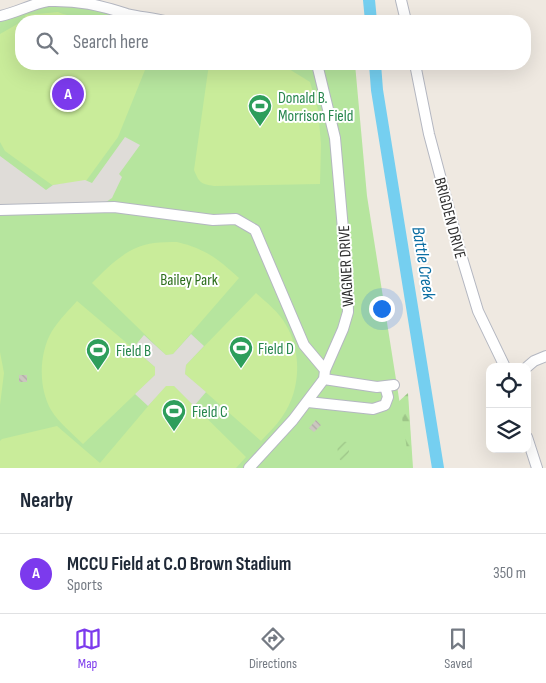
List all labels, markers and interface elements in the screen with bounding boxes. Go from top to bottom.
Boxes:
search box [15,15,531,70]
icon: search [33,29,61,57]
text: Search here [73,31,149,54]
pin: A [52,75,84,113]
place label: Donald B. Morrison Field [278,89,353,126]
sports icon: Donald B. Morrison Field [247,93,273,127]
street label: BRIGDEN DRIVE [430,176,469,261]
street label: WAGNER DRIVE [335,225,358,307]
water label: Battle Creek [407,225,440,302]
park label: Bailey Park [160,271,218,290]
your location [369,296,395,322]
sports icon: Field D [228,335,254,369]
sports icon: Field B [85,337,111,371]
place label: Field D [258,340,294,359]
place label: Field B [116,342,151,361]
map controls [486,363,531,453]
button: locate [486,363,531,408]
sports icon: Field C [161,398,187,432]
place label: Field C [192,403,228,422]
button: layers [486,408,531,453]
text: Nearby [20,488,73,513]
text: MCCU Field at C.O Brown Stadium [67,553,291,576]
text: A [32,564,40,583]
text: 350 m [493,564,526,583]
text: Sports [67,576,102,595]
tab: Map [74,625,102,672]
tab: Directions [249,625,297,672]
tab: Saved [444,625,472,672]

